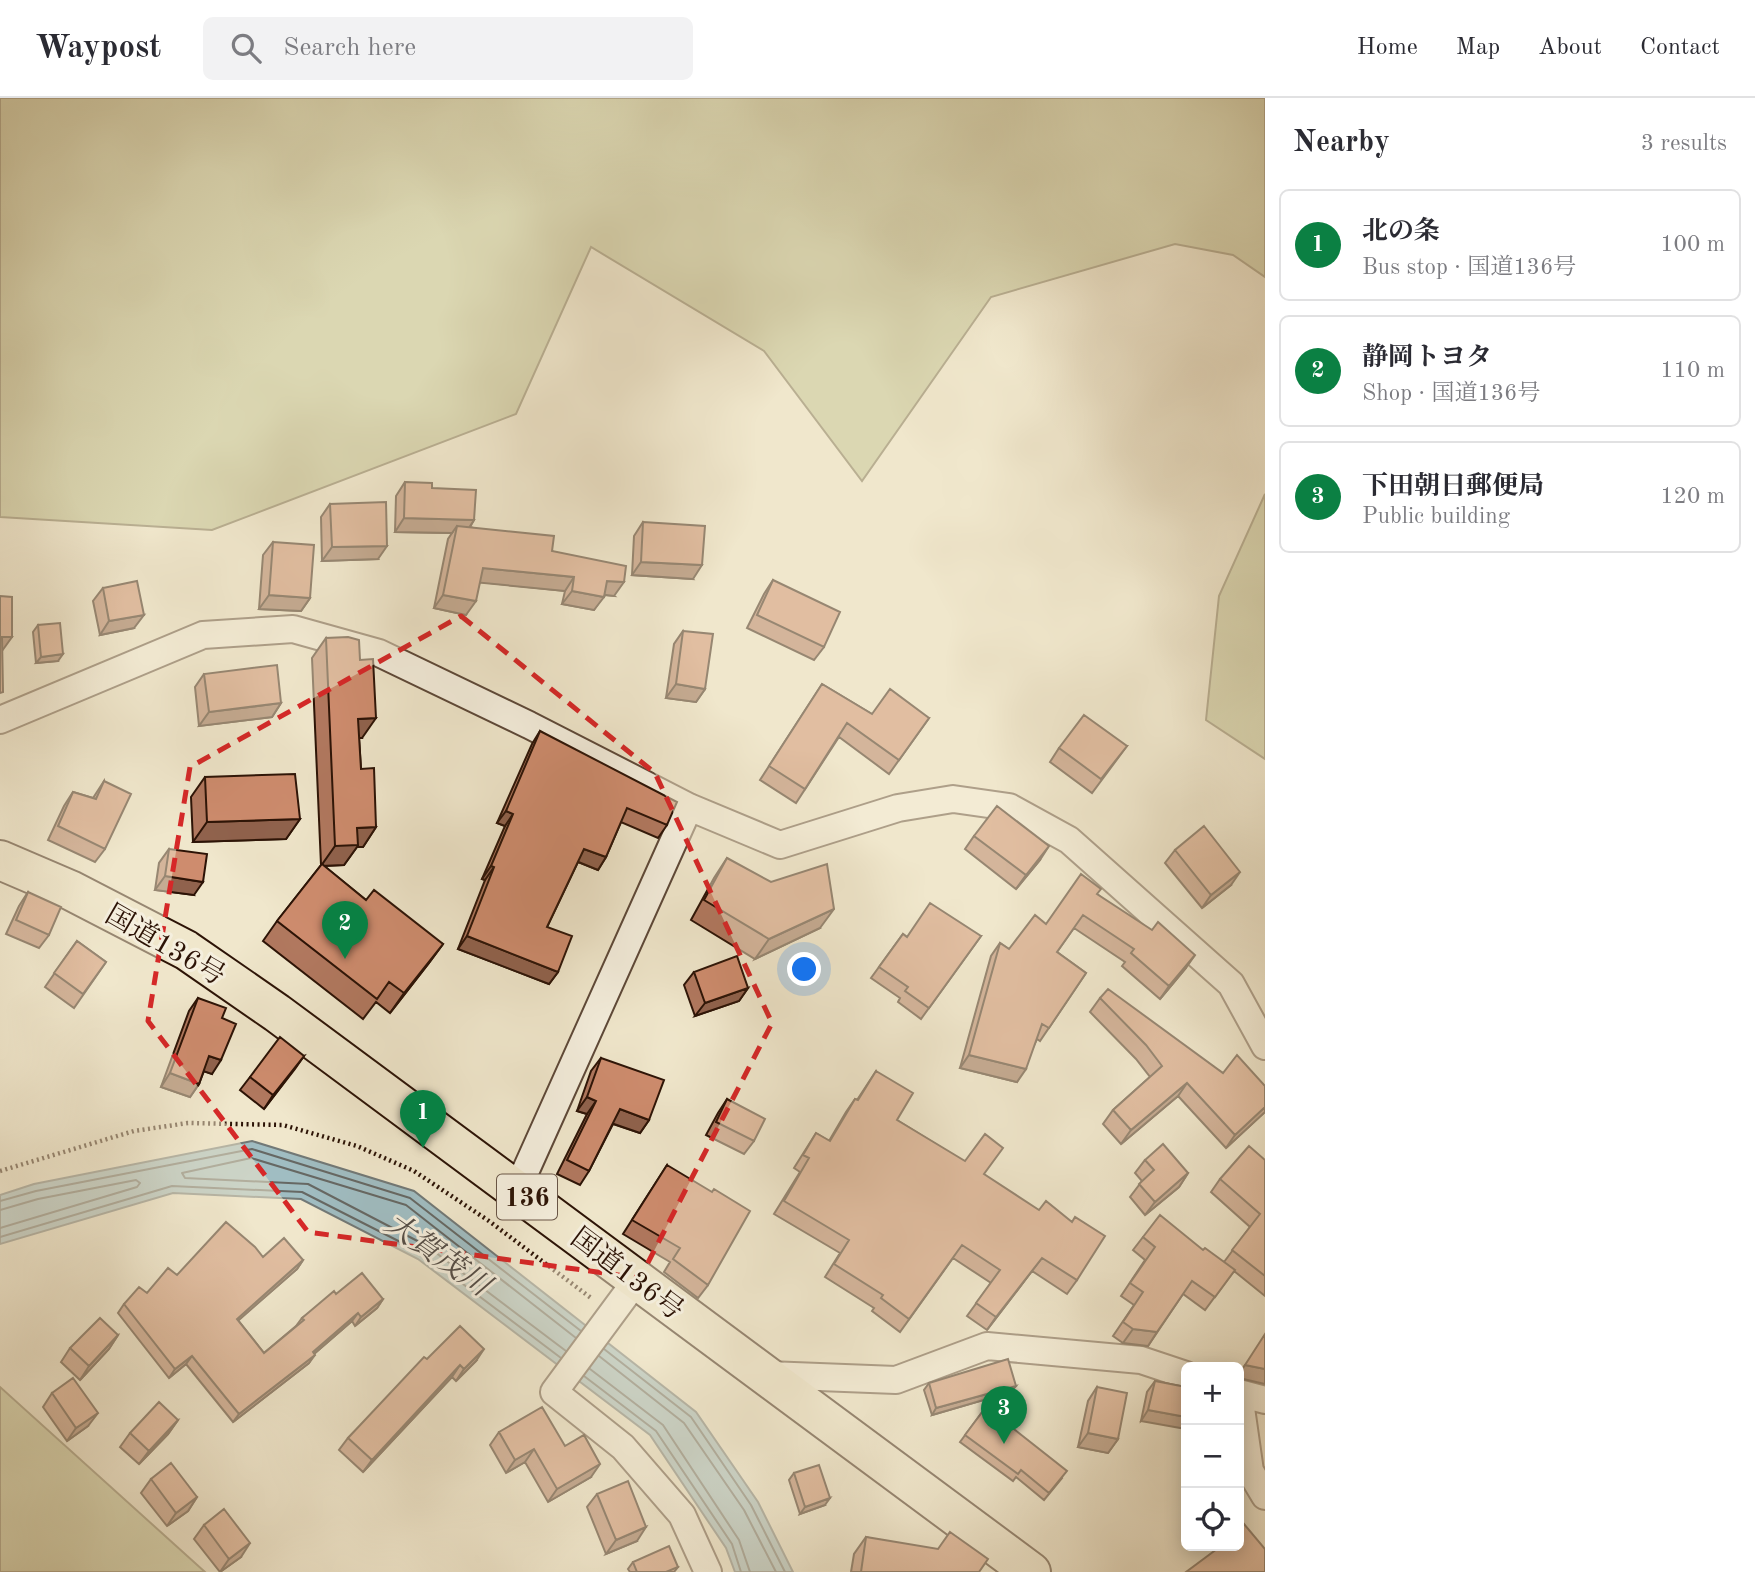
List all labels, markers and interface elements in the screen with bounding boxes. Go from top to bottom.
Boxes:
search box [203,17,693,80]
icon: search [227,29,265,67]
text: Waypost [35,32,161,65]
text: Search here [283,35,416,61]
text: Home [1357,36,1418,60]
text: Map [1456,36,1500,60]
text: About [1538,36,1602,60]
text: Contact [1640,36,1720,60]
text: Nearby [1293,128,1390,158]
text: 3 results [1641,132,1727,155]
text: 北の条 [1362,219,1440,245]
text: 1 [1311,233,1325,256]
text: 100 m [1660,233,1725,256]
text: Bus stop · 国道136号 [1362,256,1576,279]
text: 静岡トヨタ [1362,345,1492,371]
text: 2 [1311,359,1325,382]
text: 110 m [1660,359,1725,382]
text: Shop · 国道136号 [1362,382,1540,405]
text: 下田朝日郵便局 [1362,474,1544,500]
text: 3 [1311,485,1325,508]
text: 120 m [1660,485,1725,508]
text: Public building [1362,505,1510,528]
street label: 国道136号 [100,899,230,992]
pin: 2 [322,901,368,959]
your location [787,952,821,986]
pin: 1 [400,1090,446,1148]
road number: 136 [497,1174,557,1220]
water label: 大賀茂川 [379,1206,499,1304]
street label: 国道136号 [565,1222,689,1327]
map controls [1181,1362,1244,1551]
button: + [1181,1362,1244,1425]
pin: 3 [981,1386,1027,1444]
button: − [1181,1425,1244,1488]
button: locate [1181,1488,1244,1551]

